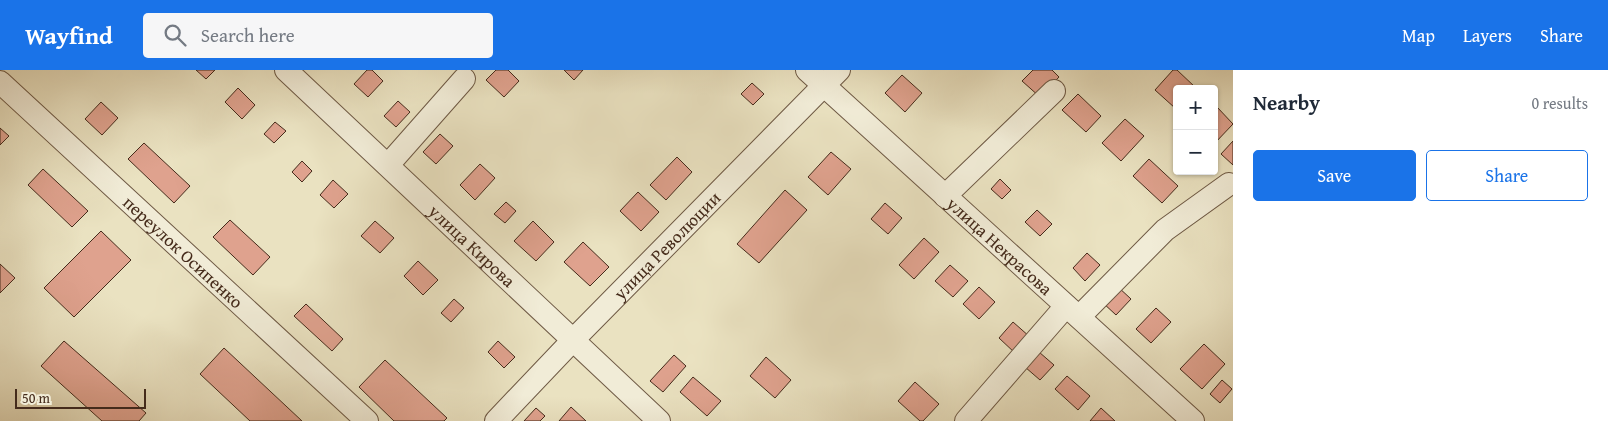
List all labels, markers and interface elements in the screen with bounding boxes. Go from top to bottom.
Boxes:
search box [143,13,493,58]
text: Wayfind [25,18,113,53]
icon: search [161,21,189,49]
text: Search here [201,21,295,49]
text: Map [1402,22,1435,49]
text: Layers [1463,22,1512,49]
text: Share [1540,22,1583,49]
map controls [1173,85,1218,175]
button: + [1173,85,1218,130]
text: Nearby [1253,87,1320,118]
text: 0 results [1531,91,1588,115]
button: − [1173,130,1218,175]
button: Save [1253,150,1416,201]
button: Share [1426,150,1588,201]
street label: улица Революции [606,184,727,306]
street label: переулок Осипенко [117,189,250,314]
street label: улица Некрасова [940,189,1060,301]
street label: улица Кирова [422,197,522,293]
scale bar [15,386,146,409]
text: 50 m [22,388,50,408]

